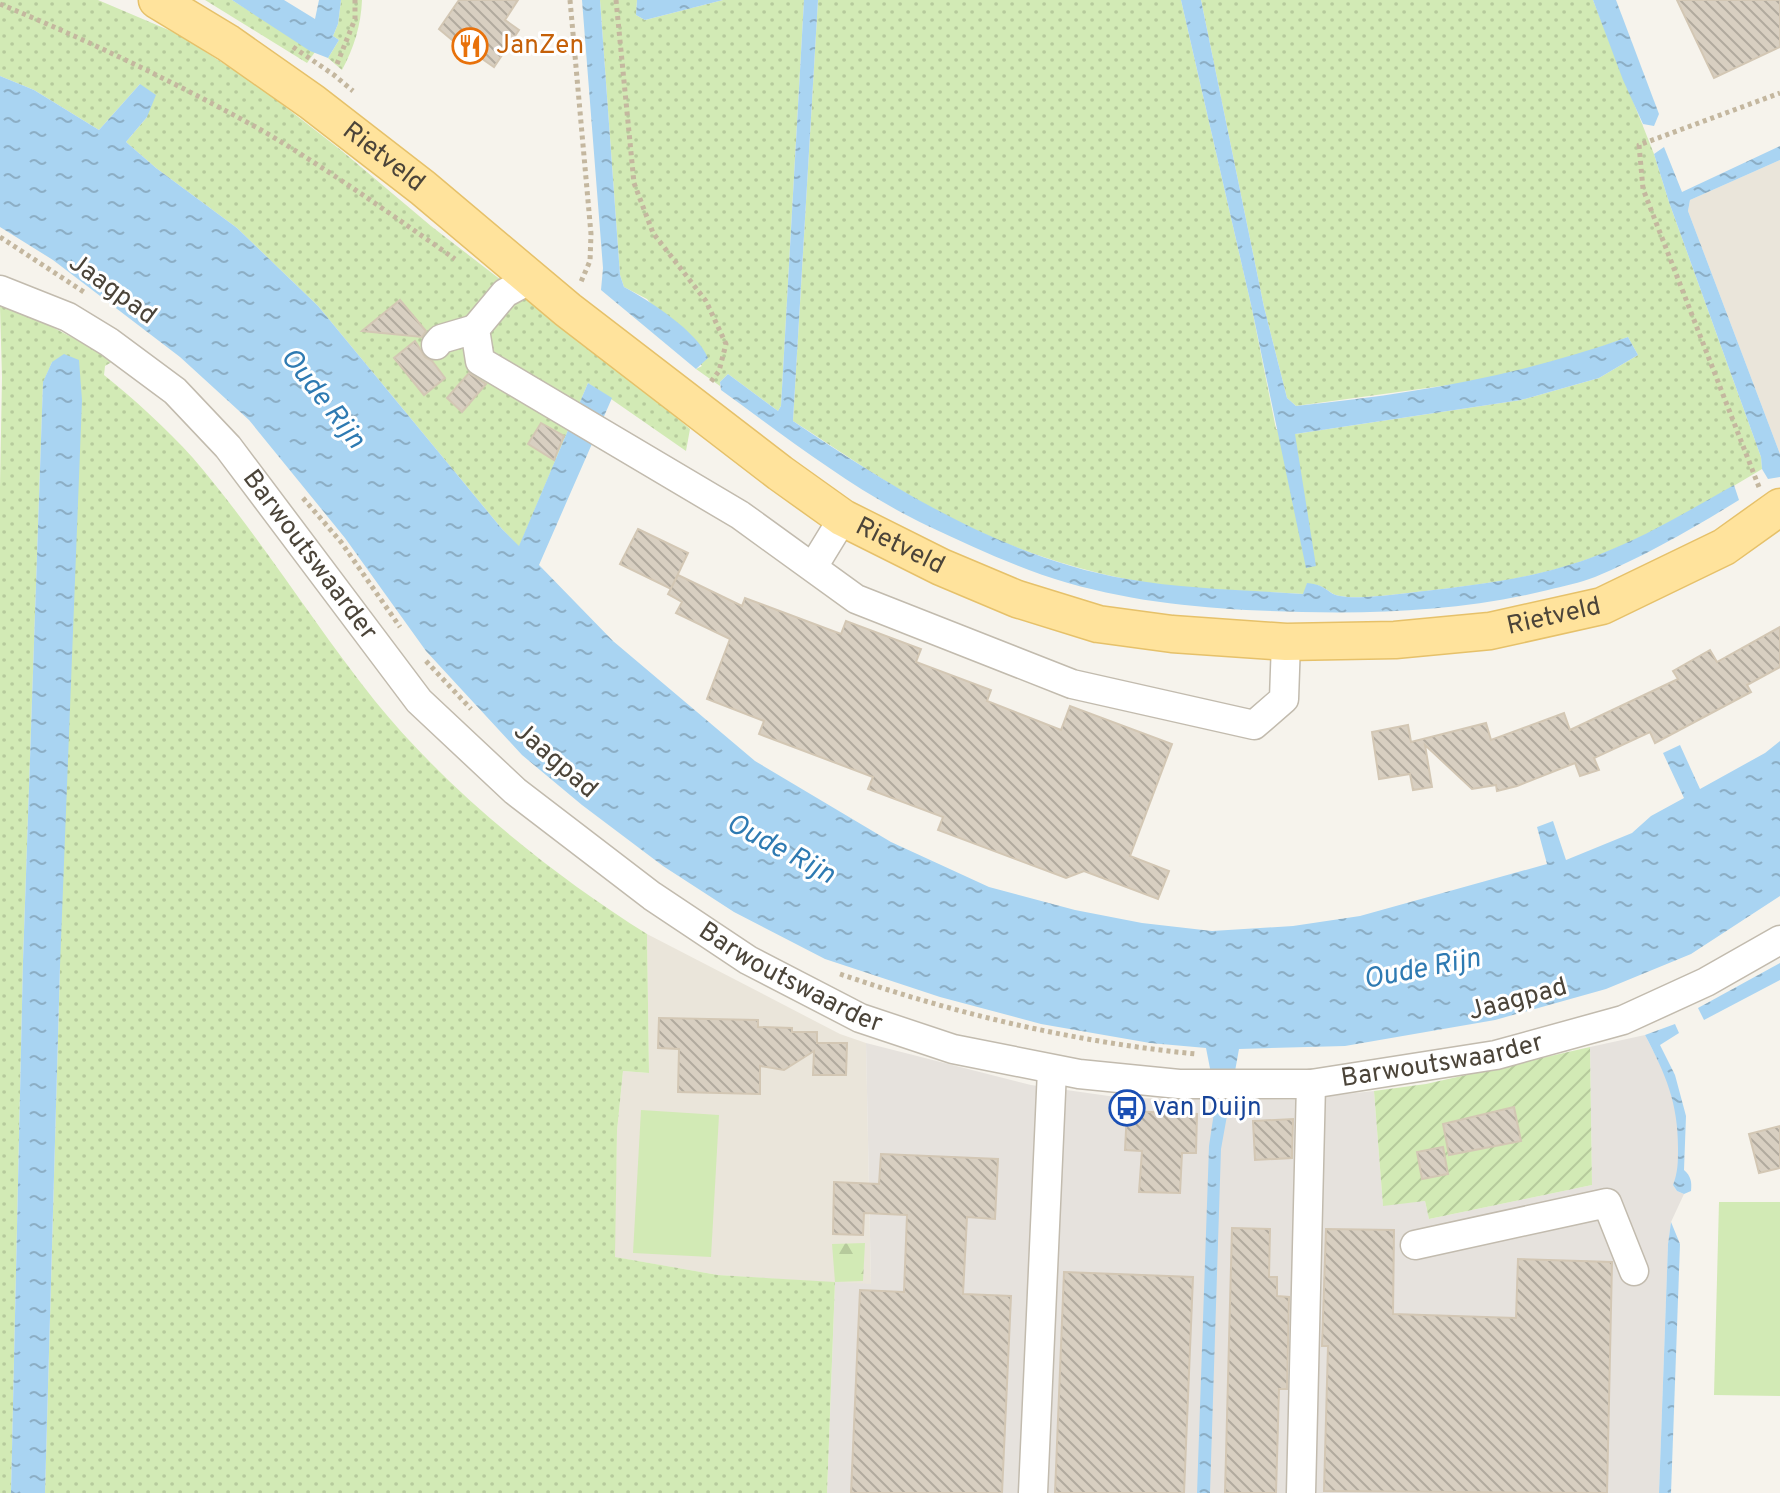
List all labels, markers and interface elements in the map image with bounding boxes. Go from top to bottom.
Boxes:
restaurant icon: JanZen [451,27,489,65]
place label: JanZen [496,30,584,63]
street label: Rietveld [336,115,431,200]
street label: Jaagpad [62,247,162,333]
water label: Oude Rijn [271,341,373,457]
street label: Barwoutswaarder [235,463,384,647]
street label: Rietveld [850,510,950,583]
street label: Rietveld [1504,590,1604,643]
street label: Jaagpad [506,716,604,806]
water label: Oude Rijn [719,806,841,894]
street label: Barwoutswaarder [692,915,887,1041]
water label: Oude Rijn [1360,941,1484,999]
street label: Jaagpad [1465,971,1571,1029]
street label: Barwoutswaarder [1339,1026,1547,1096]
bus stop icon: van Duijn [1108,1089,1146,1127]
place label: van Duijn [1153,1092,1262,1125]

